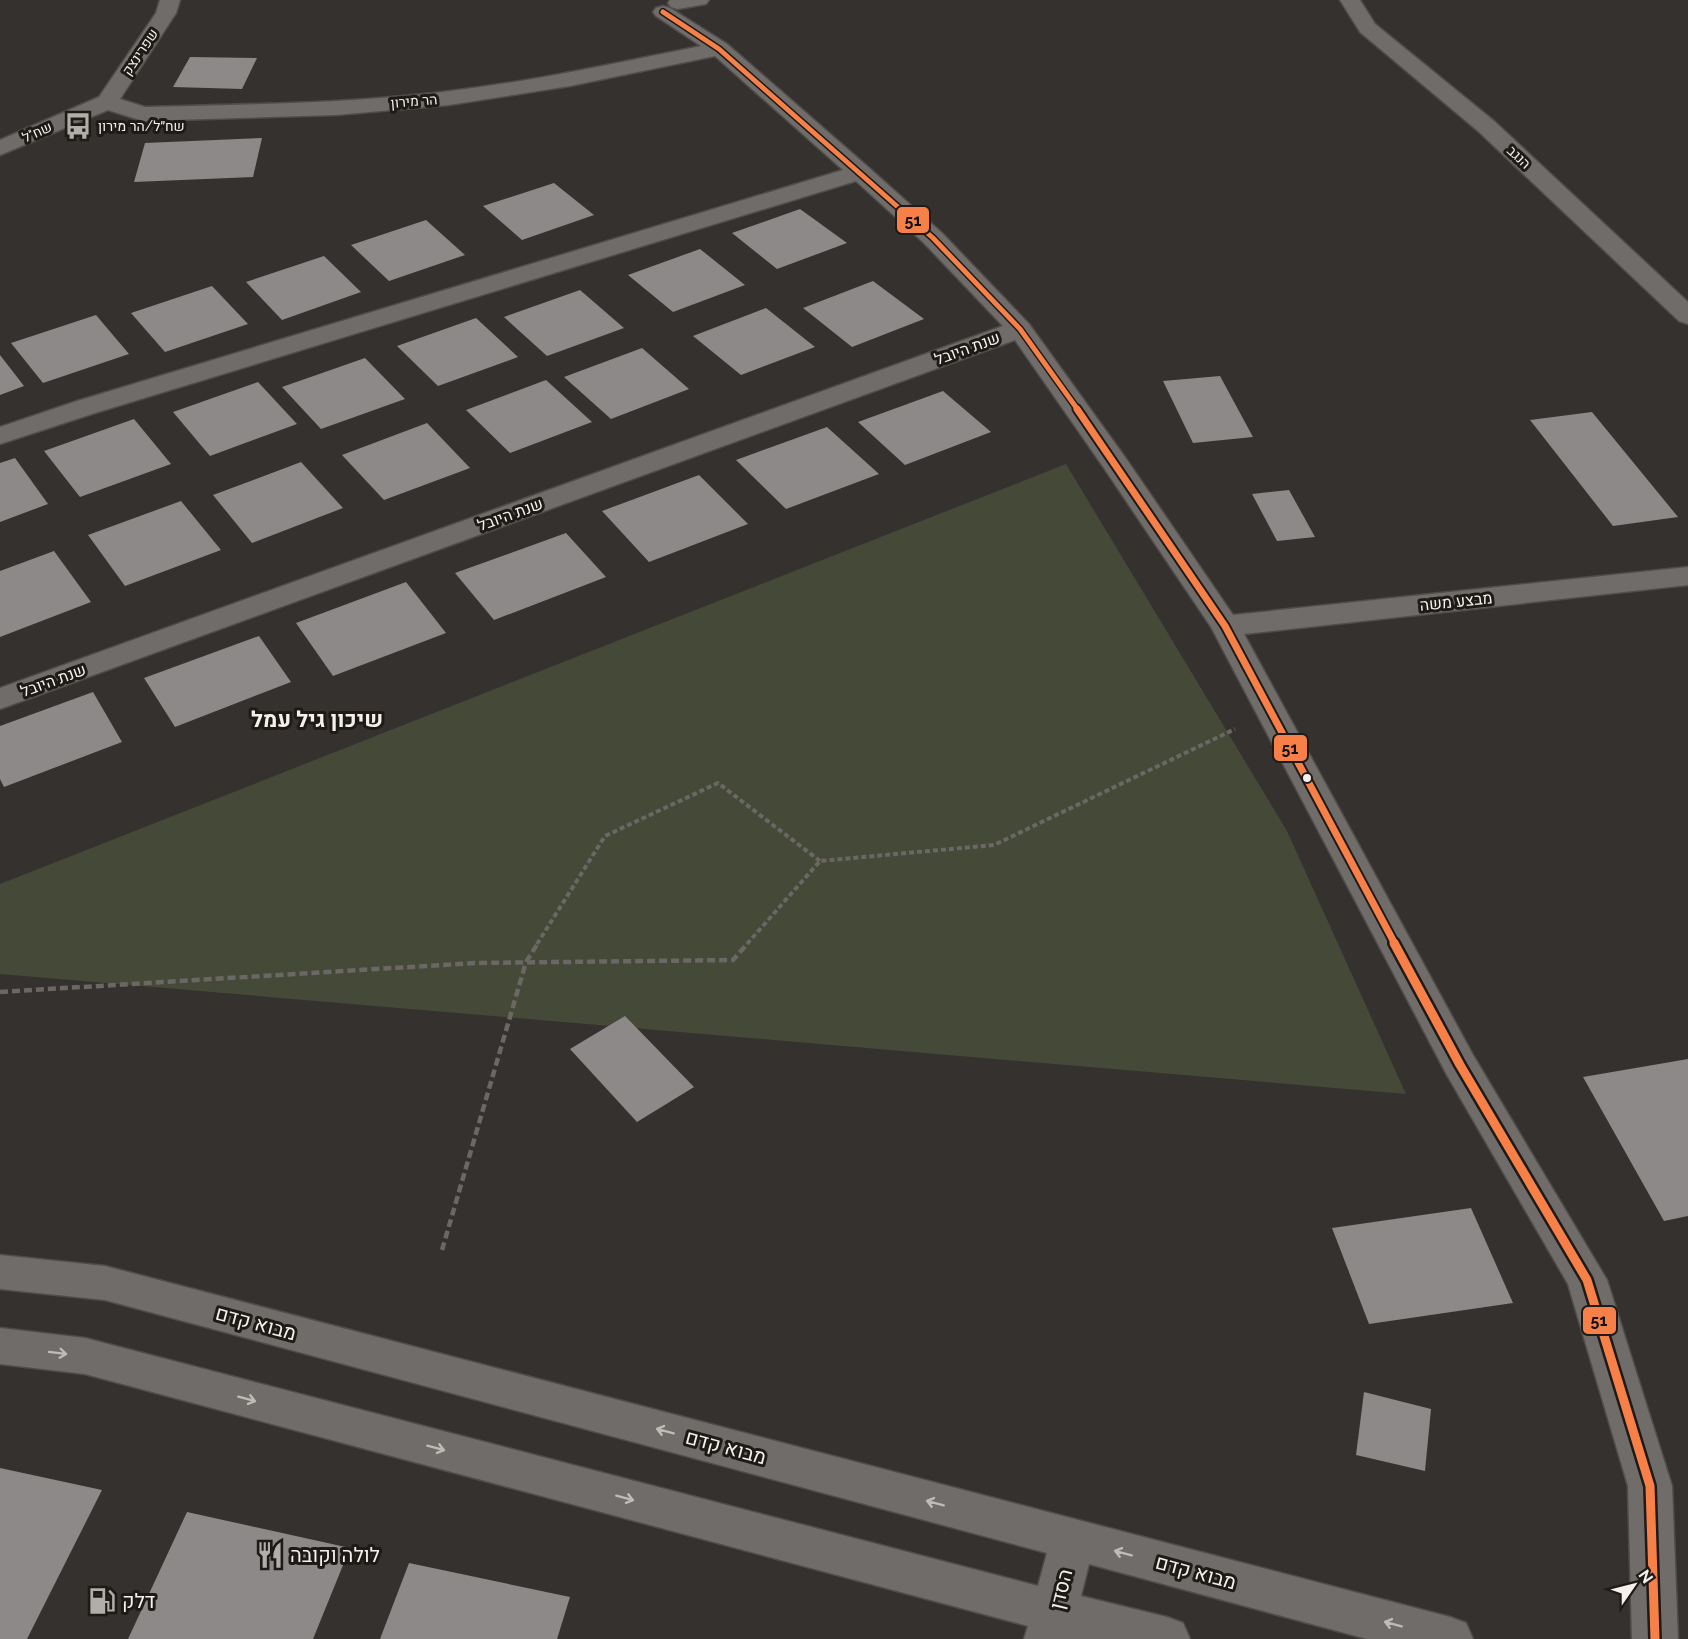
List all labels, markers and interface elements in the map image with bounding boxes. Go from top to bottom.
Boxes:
street label: שפרינצק [119,26,161,78]
street label: הר מירון [390,91,438,111]
bus stop icon: שח״ל/הר מירון [63,111,93,141]
street label: שח"ל [20,118,54,146]
place label: שח״ל/הר מירון [98,118,185,134]
street label: הנגב [1504,142,1534,172]
line badge: 51 [896,206,930,234]
text: 51 [905,211,921,230]
street label: שנת היובל [932,328,1002,369]
street label: שנת היובל [475,494,545,535]
street label: מבצע משה [1419,588,1493,615]
street label: שנת היובל [18,660,88,701]
district label: שיכון גיל עמל [251,706,383,732]
line badge: 51 [1273,734,1308,762]
text: 51 [1282,739,1298,758]
unlabelled marker [1301,772,1313,784]
street label: מבוא קדם [213,1301,299,1345]
line badge: 51 [1582,1306,1617,1335]
text: 51 [1591,1311,1607,1330]
one-way arrow [48,1348,68,1359]
one-way arrow [238,1393,257,1405]
one-way arrow [656,1425,675,1436]
street label: מבוא קדם [683,1425,769,1469]
one-way arrow [426,1443,445,1455]
one-way arrow [615,1493,634,1504]
one-way arrow [926,1496,945,1508]
restaurant icon: לולה וקובה [255,1540,285,1570]
place label: לולה וקובה [290,1543,380,1567]
one-way arrow [1114,1546,1133,1558]
street label: מבוא קדם [1153,1550,1239,1594]
north arrow [1604,1555,1664,1615]
street label: הסדן [1044,1566,1078,1612]
text: N [1635,1566,1657,1587]
fuel station icon: דלק [87,1586,117,1616]
place label: דלק [122,1589,155,1613]
one-way arrow [1384,1618,1403,1629]

